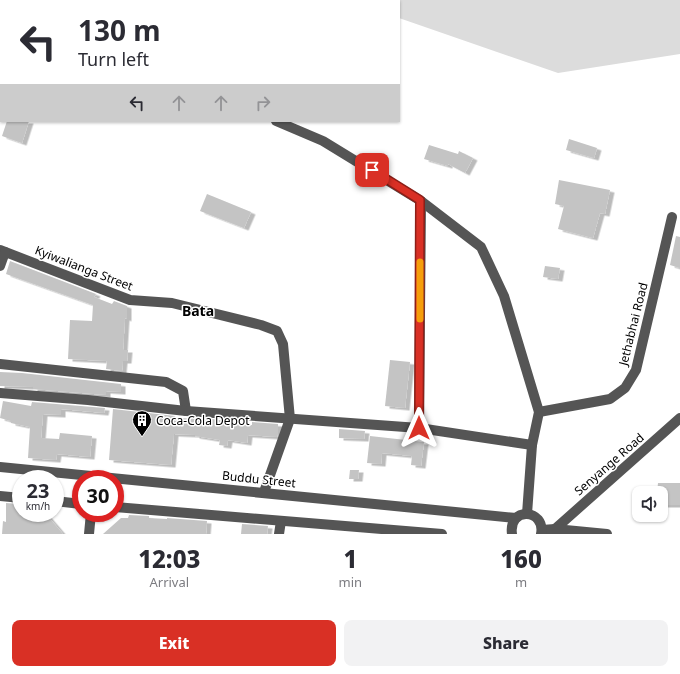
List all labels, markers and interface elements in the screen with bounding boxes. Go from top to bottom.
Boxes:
text: 130 m [78,11,161,49]
icon: left [12,16,64,68]
text: Turn left [78,47,149,71]
icon: left [126,92,148,114]
icon: ahead [168,92,190,114]
icon: ahead [210,92,232,114]
icon: right [252,92,274,114]
pin [355,153,389,187]
icon: arrive [361,159,383,181]
street label: Kyiwalianga Street [32,241,136,295]
street label: Jethabhai Road [614,281,652,368]
district label: Bata [182,301,214,320]
position arrow [398,407,440,449]
building icon: Coca-Cola Depot [131,409,153,437]
place label: Coca-Cola Depot [156,412,250,429]
street label: Senyange Road [571,429,647,499]
street label: Buddu Street [221,467,297,491]
speed limit sign: 30 [72,470,124,522]
text: 23 [27,477,49,504]
map controls [632,486,668,522]
button: sound [632,486,668,522]
text: km/h [26,499,50,513]
text: 12:03 [138,542,200,575]
text: 1 [343,542,357,575]
text: 160 [500,542,542,575]
text: Arrival [149,573,189,591]
text: min [339,573,362,591]
text: m [515,573,527,591]
button: Exit [12,620,336,666]
button: Share [344,620,668,666]

